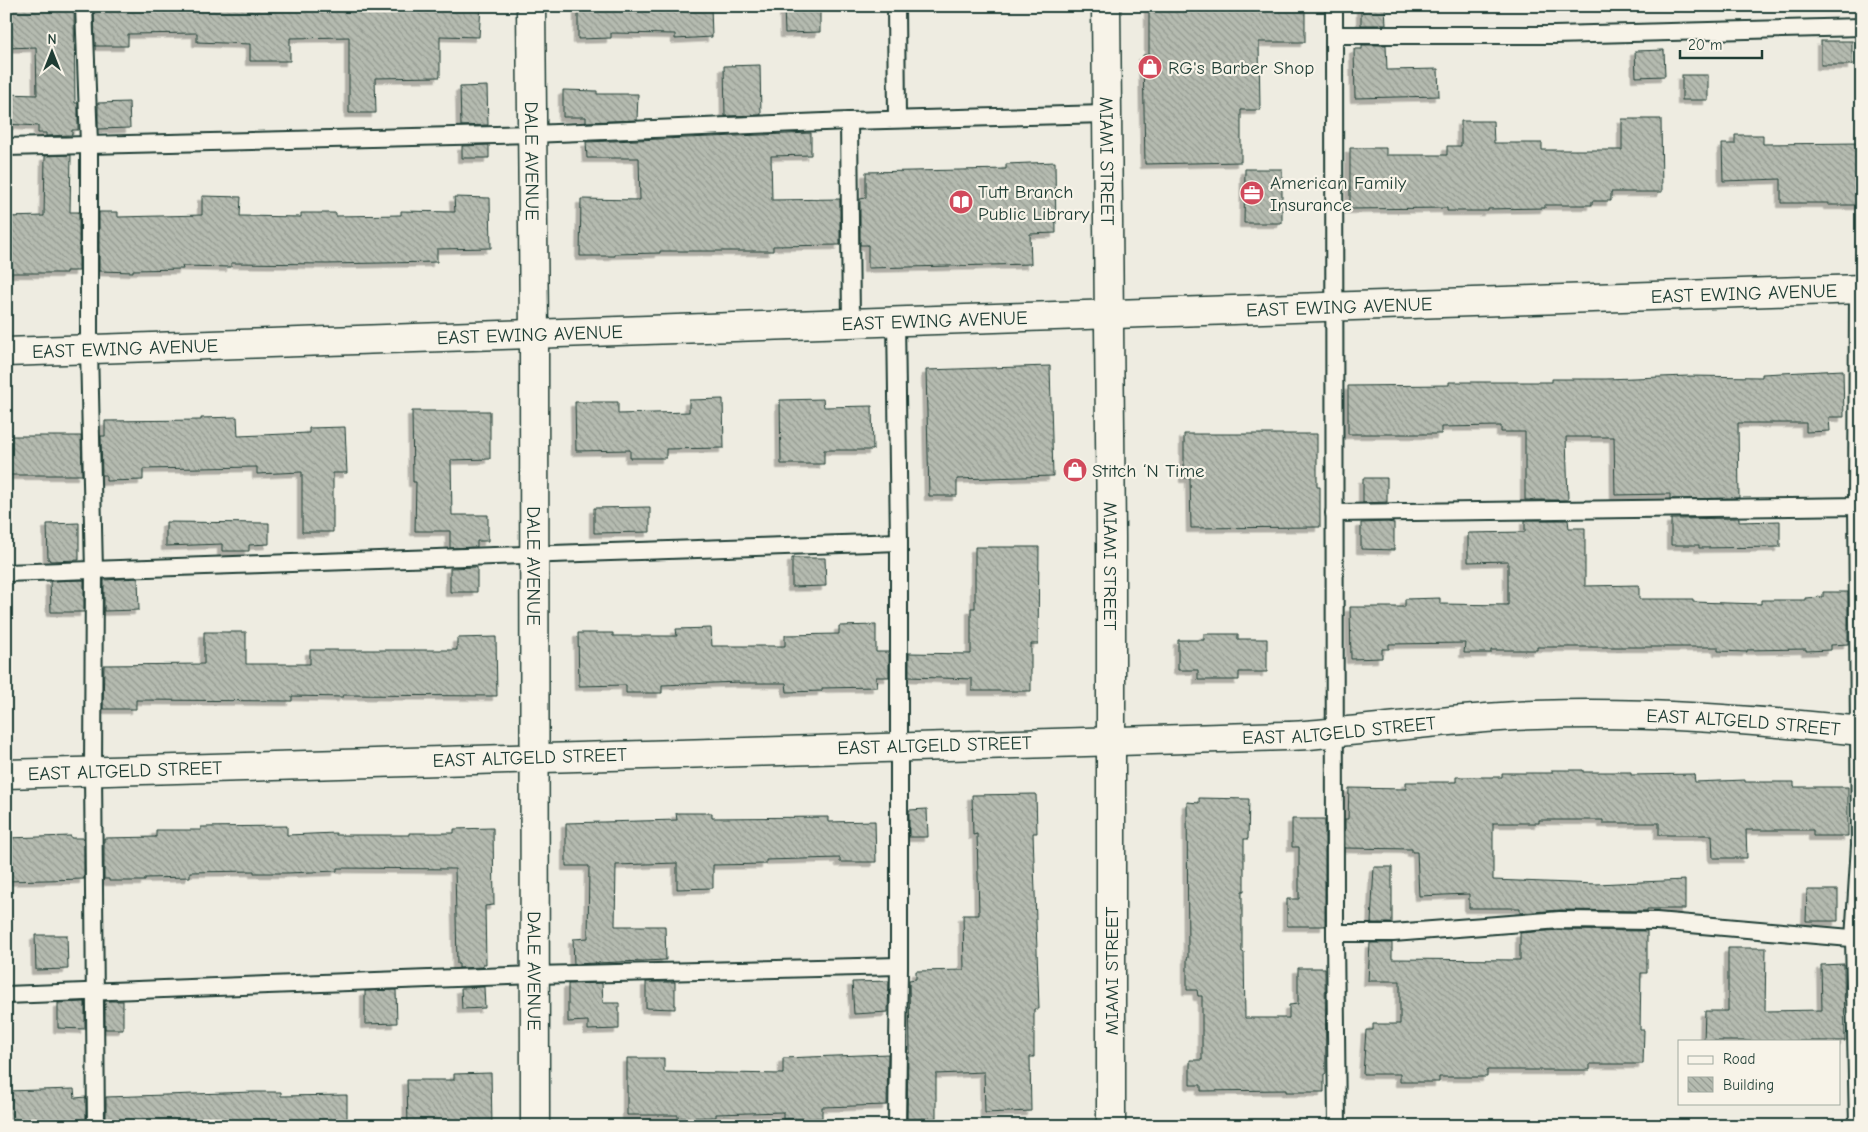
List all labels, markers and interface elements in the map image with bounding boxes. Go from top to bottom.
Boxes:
north arrow [28,28,78,78]
scale bar [1680,28,1763,60]
text: N [47,31,57,48]
text: 20 m [1688,36,1722,54]
shop icon: RG's Barber Shop [1137,54,1163,80]
place label: RG's Barber Shop [1168,57,1314,79]
street label: MIAMI STREET [1095,97,1118,226]
street label: DALE AVENUE [520,101,543,221]
place label: American Family Insurance [1270,172,1407,216]
office icon: American Family Insurance [1239,180,1265,206]
place label: Tutt Branch Public Library [978,181,1090,225]
library icon: Tutt Branch Public Library [948,189,974,215]
street label: EAST EWING AVENUE [1651,280,1837,308]
street label: EAST EWING AVENUE [1246,293,1433,321]
street label: EAST EWING AVENUE [841,307,1028,335]
street label: EAST EWING AVENUE [436,321,623,349]
street label: EAST EWING AVENUE [32,335,218,363]
shop icon: Stitch ‘N Time [1062,457,1088,483]
place label: Stitch ‘N Time [1092,460,1205,482]
street label: MIAMI STREET [1099,501,1121,630]
street label: DALE AVENUE [522,506,544,626]
street label: EAST ALTGELD STREET [1646,705,1841,741]
street label: EAST ALTGELD STREET [1242,712,1437,749]
street label: EAST ALTGELD STREET [837,732,1032,759]
street label: EAST ALTGELD STREET [432,744,627,772]
street label: EAST ALTGELD STREET [27,757,223,785]
street label: MIAMI STREET [1101,907,1123,1035]
street label: DALE AVENUE [523,911,545,1031]
legend [1678,1040,1840,1104]
text: Road [1723,1050,1755,1068]
text: Building [1723,1076,1774,1094]

